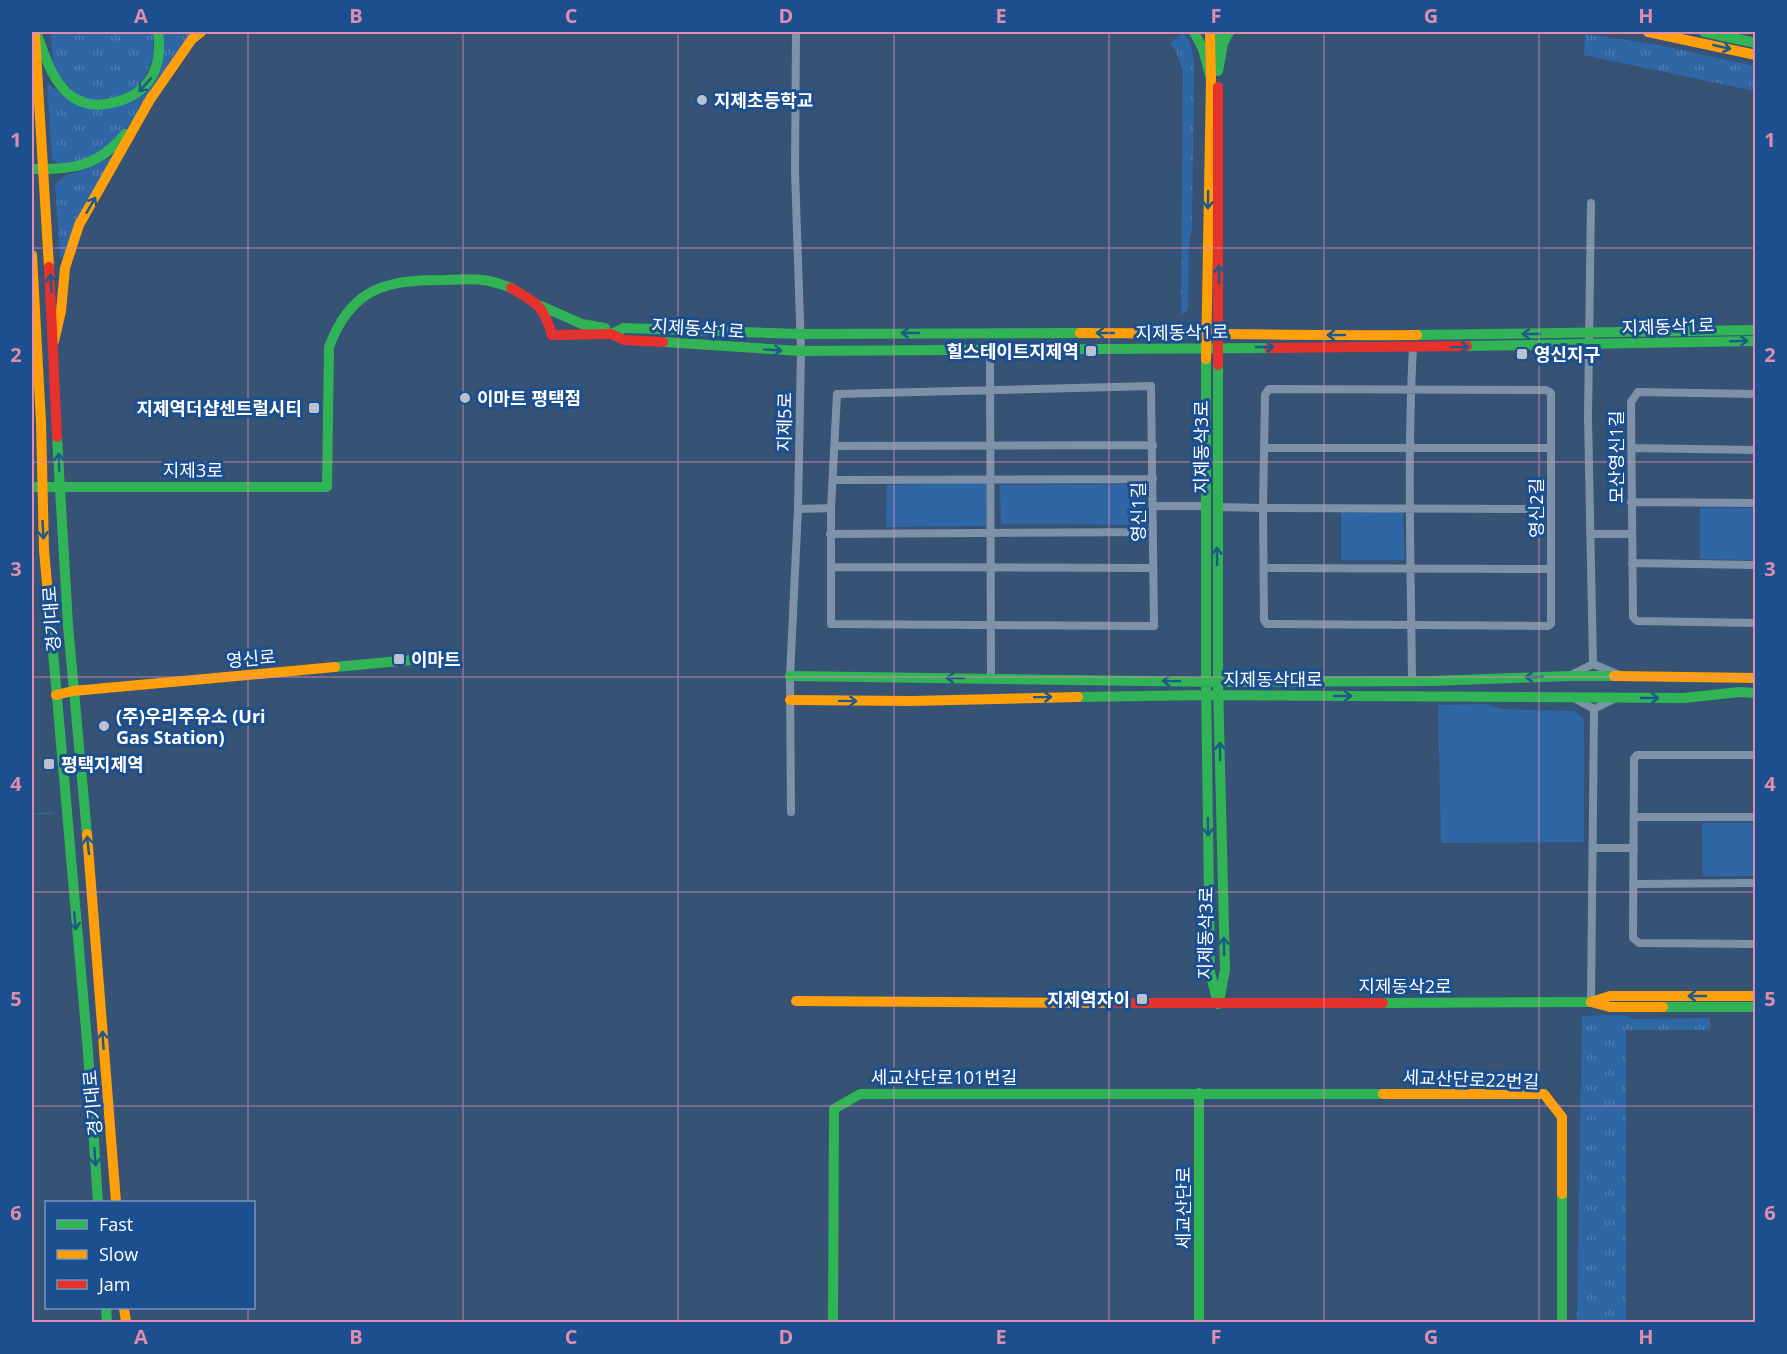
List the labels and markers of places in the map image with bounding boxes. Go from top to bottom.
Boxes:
place label: 지제초등학교 [714,88,813,112]
marker: 지제초등학교 [695,93,709,107]
place label: 힐스테이트지제역 [947,339,1079,363]
place label: 영신지구 [1534,342,1600,366]
marker: 힐스테이트지제역 [1084,344,1098,358]
marker: 영신지구 [1515,347,1529,361]
place label: 이마트 평택점 [477,386,581,410]
marker: 이마트 평택점 [458,391,472,405]
place label: 지제역더샵센트럴시티 [136,396,302,420]
marker: 지제역더샵센트럴시티 [307,401,321,415]
place label: 이마트 [411,647,461,671]
marker: 이마트 [392,652,406,666]
place label: (주)우리주유소 (Uri Gas Station) [116,704,266,749]
marker: (주)우리주유소 (Uri Gas Station) [97,719,111,733]
place label: 평택지제역 [61,752,144,776]
marker: 평택지제역 [42,757,56,771]
place label: 지제역자이 [1047,987,1130,1011]
marker: 지제역자이 [1135,992,1149,1006]

